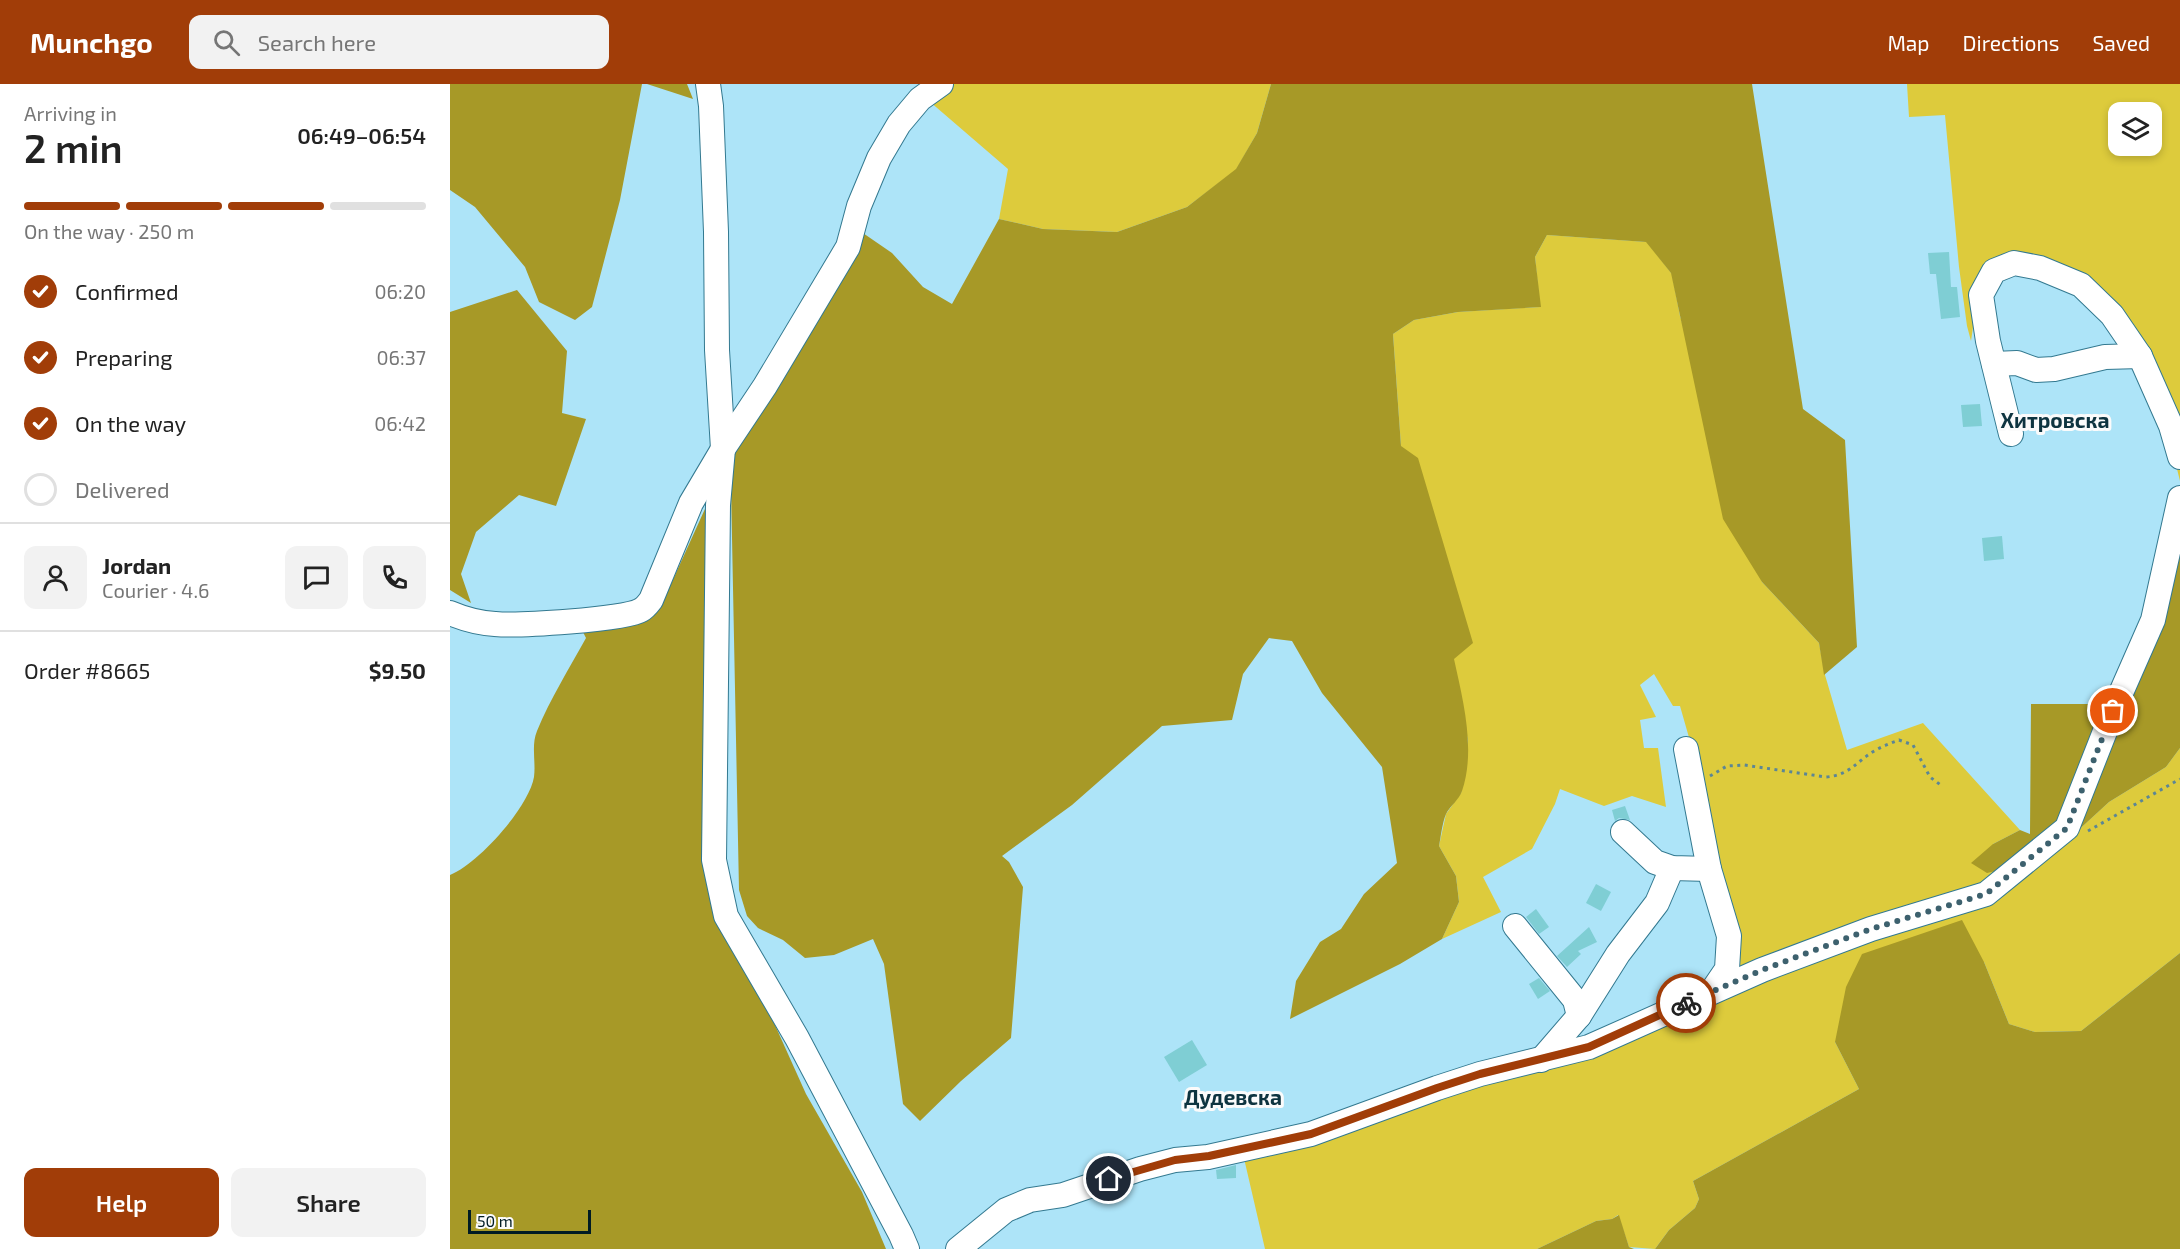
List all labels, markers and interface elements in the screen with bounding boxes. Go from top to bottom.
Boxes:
search box [189,15,609,69]
text: Munchgo [30,25,153,59]
icon: search [210,26,243,59]
text: Search here [258,29,376,55]
text: Map [1887,30,1930,55]
text: Directions [1963,30,2059,55]
text: Saved [2092,30,2150,55]
text: Arriving in [24,101,117,125]
map controls [2108,102,2162,156]
button: layers [2108,102,2162,156]
text: 06:49–06:54 [297,122,426,148]
text: 2 min [24,124,123,171]
text: On the way · 250 m [24,219,194,243]
icon: check [24,275,57,308]
text: Confirmed [75,278,179,304]
text: 06:20 [374,279,426,303]
icon: check [24,341,57,374]
text: Preparing [75,344,173,370]
text: 06:37 [376,345,426,369]
icon: check [24,407,57,440]
district label: Хитровска [2001,407,2109,432]
text: On the way [75,410,186,436]
text: 06:42 [374,411,426,435]
text: Delivered [75,476,170,502]
button: person [24,546,87,609]
button: chat [285,546,348,609]
button: phone [363,546,426,609]
text: Jordan [102,552,171,578]
text: Courier · 4.6 [102,578,209,602]
text: Order #8665 [24,657,150,683]
text: $9.50 [369,657,426,683]
pin [2087,685,2138,736]
icon: bag [2096,694,2129,727]
courier [1656,973,1716,1033]
icon: bike [1670,987,1703,1020]
district label: Дудевска [1184,1084,1282,1109]
pin [1083,1153,1134,1204]
icon: home [1092,1162,1125,1195]
button: Help [24,1168,219,1237]
button: Share [231,1168,426,1237]
scale bar [468,1207,591,1234]
text: 50 m [477,1211,513,1230]

